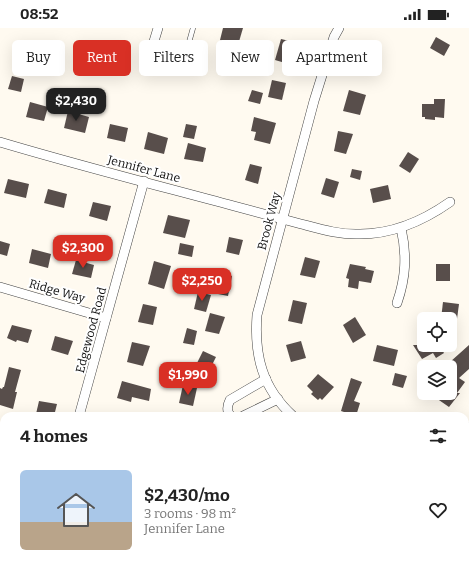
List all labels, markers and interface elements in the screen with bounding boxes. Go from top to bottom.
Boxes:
text: 08:52 [20,5,59,23]
chip: Buy [12,40,65,76]
chip: Rent [73,40,131,76]
chip: Filters [139,40,208,76]
chip: New [216,40,274,76]
chip: Apartment [282,40,382,76]
pin: $2,430 [43,88,109,122]
text: $2,430 [55,93,97,108]
street label: Jennifer Lane [105,152,182,185]
street label: Brook Way [255,190,284,251]
pin: $2,300 [50,235,116,269]
text: $2,300 [62,240,104,255]
pin: $2,250 [169,268,235,302]
text: $2,250 [181,273,223,288]
street label: Ridge Way [27,276,87,306]
street label: Edgewood Road [73,286,109,374]
map controls [417,312,457,400]
button: locate [417,312,457,352]
button: layers [417,360,457,400]
pin: $1,990 [155,362,221,396]
text: $1,990 [168,367,208,382]
icon: filters [427,425,449,447]
text: 4 homes [20,426,88,447]
text: $2,430/mo [144,485,230,506]
icon: home [52,486,100,534]
icon: heart [427,499,449,521]
text: 3 rooms · 98 m² [144,506,236,521]
text: Jennifer Lane [144,521,225,536]

